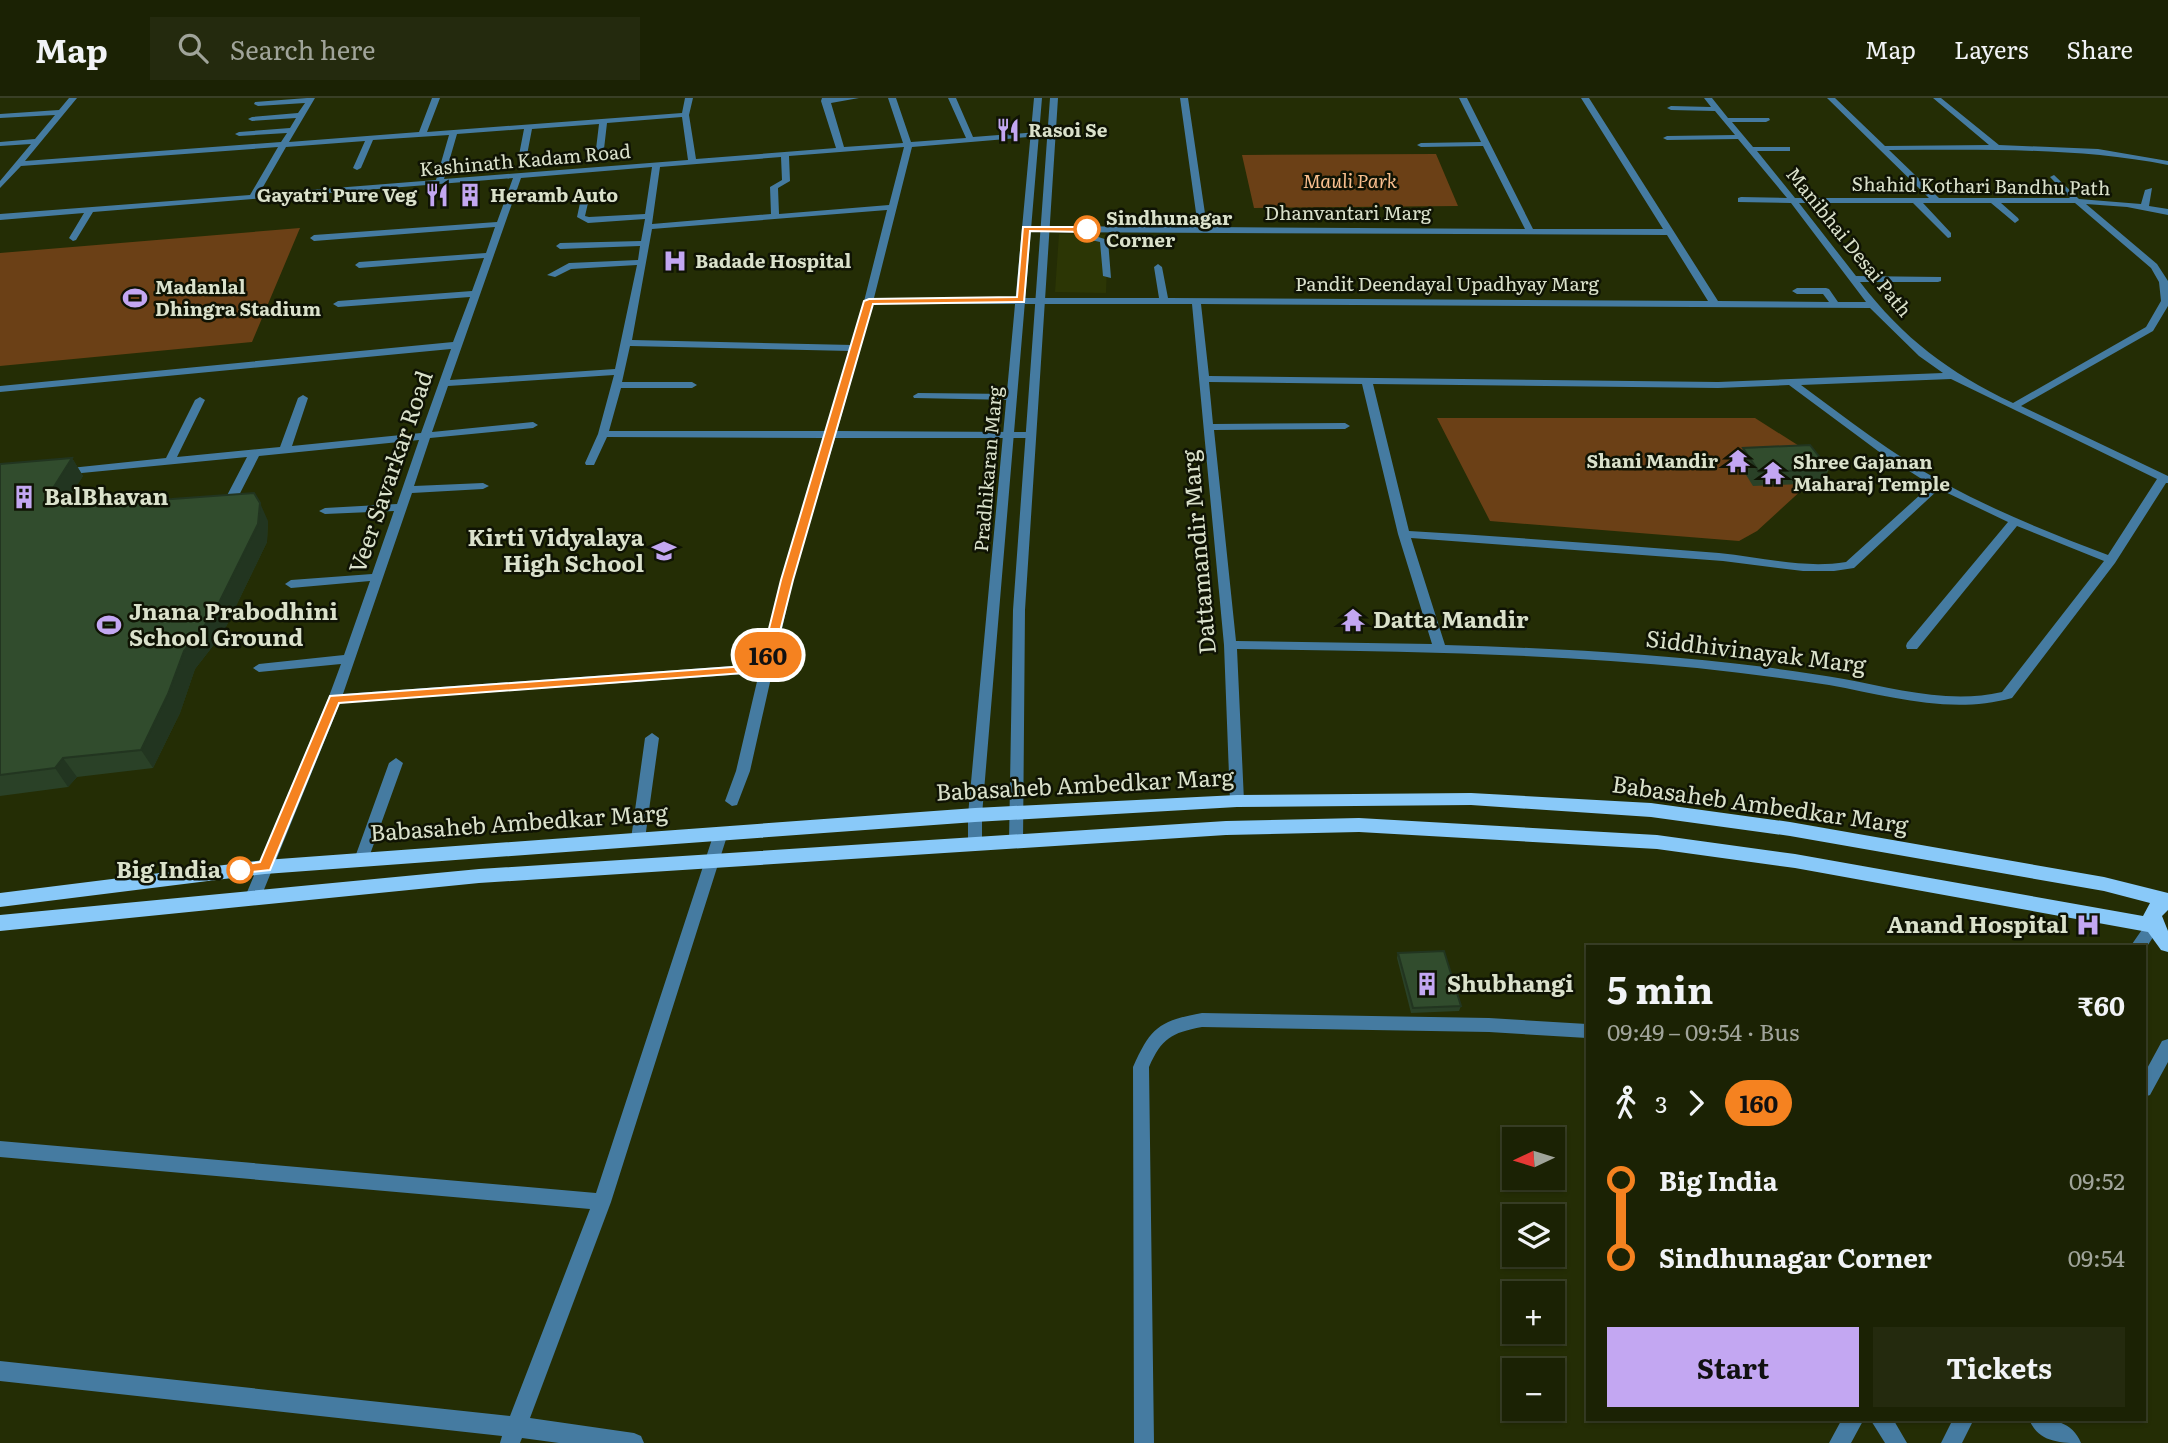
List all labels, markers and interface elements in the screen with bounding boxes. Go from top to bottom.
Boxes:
search box [150,17,640,80]
text: Map [35,24,108,73]
icon: search [174,29,212,67]
text: Search here [230,29,376,68]
text: Map [1865,31,1916,66]
text: Layers [1954,31,2028,66]
text: Share [2066,31,2133,66]
place label: Rasoi Se [1028,115,1108,143]
restaurant icon: Rasoi Se [994,116,1022,144]
street label: Kashinath Kadam Road [418,136,632,182]
street label: Manibhai Desai Path [1780,160,1919,322]
park label: Mauli Park [1303,166,1398,194]
street label: Shahid Kothari Bandhu Path [1851,169,2111,201]
place label: Gayatri Pure Veg [257,180,417,208]
place label: Heramb Auto [490,180,618,208]
restaurant icon: Gayatri Pure Veg [423,181,451,209]
building icon: Heramb Auto [456,181,484,209]
street label: Dhanvantari Marg [1265,198,1432,226]
place label: Sindhunagar Corner [1106,203,1233,253]
marker: Sindhunagar Corner [1074,216,1100,242]
place label: Badade Hospital [695,246,852,274]
hospital icon: Badade Hospital [661,247,689,275]
street label: Pandit Deendayal Upadhyay Marg [1295,269,1599,297]
place label: Madanlal Dhingra Stadium [155,272,321,322]
sports icon: Madanlal Dhingra Stadium [121,284,149,312]
street label: Veer Savarkar Road [339,366,440,577]
street label: Pradhikaran Marg [966,384,1008,553]
place label: Shani Mandir [1586,446,1719,474]
temple icon: Shani Mandir [1724,447,1752,475]
place label: Shree Gajanan Maharaj Temple [1793,447,1950,497]
street label: Dattamandir Marg [1171,448,1223,656]
temple icon: Shree Gajanan Maharaj Temple [1759,459,1787,487]
place label: BalBhavan [44,478,169,512]
building icon: BalBhavan [10,483,38,511]
place label: Kirti Vidyalaya High School [468,519,645,579]
school or university icon: Kirti Vidyalaya High School [650,537,678,565]
place label: Jnana Prabodhini School Ground [129,593,338,653]
place label: Datta Mandir [1373,601,1529,635]
temple icon: Datta Mandir [1339,606,1367,634]
sports icon: Jnana Prabodhini School Ground [95,611,123,639]
street label: Siddhivinayak Marg [1644,620,1868,680]
line badge: 160 [728,632,808,678]
text: 160 [749,637,787,672]
street label: Babasaheb Ambedkar Marg [935,758,1235,808]
street label: Babasaheb Ambedkar Marg [1610,765,1911,841]
street label: Babasaheb Ambedkar Marg [369,794,669,848]
place label: Big India [116,851,222,885]
marker: Big India [227,857,253,883]
place label: Anand Hospital [1887,906,2068,940]
hospital icon: Anand Hospital [2074,911,2102,939]
text: 5 min [1607,959,1713,1016]
place label: Shubhangi [1447,965,1574,999]
building icon: Shubhangi [1413,970,1441,998]
text: ₹60 [2078,985,2125,1024]
text: 09:49 – 09:54 · Bus [1607,1014,1799,1048]
icon: walk [1607,1084,1645,1122]
icon: forward [1677,1084,1715,1122]
text: 160 [1739,1085,1778,1120]
text: 3 [1655,1086,1667,1120]
north arrow [1502,1127,1564,1190]
map controls [1502,1127,1565,1421]
text: Big India [1659,1160,1778,1199]
text: 09:52 [2069,1163,2125,1197]
button: layers [1502,1204,1565,1267]
text: Sindhunagar Corner [1659,1237,1932,1276]
text: 09:54 [2068,1240,2125,1274]
button: + [1502,1281,1565,1344]
button: Start [1607,1327,1859,1407]
button: Tickets [1873,1327,2125,1407]
button: − [1502,1358,1565,1421]

